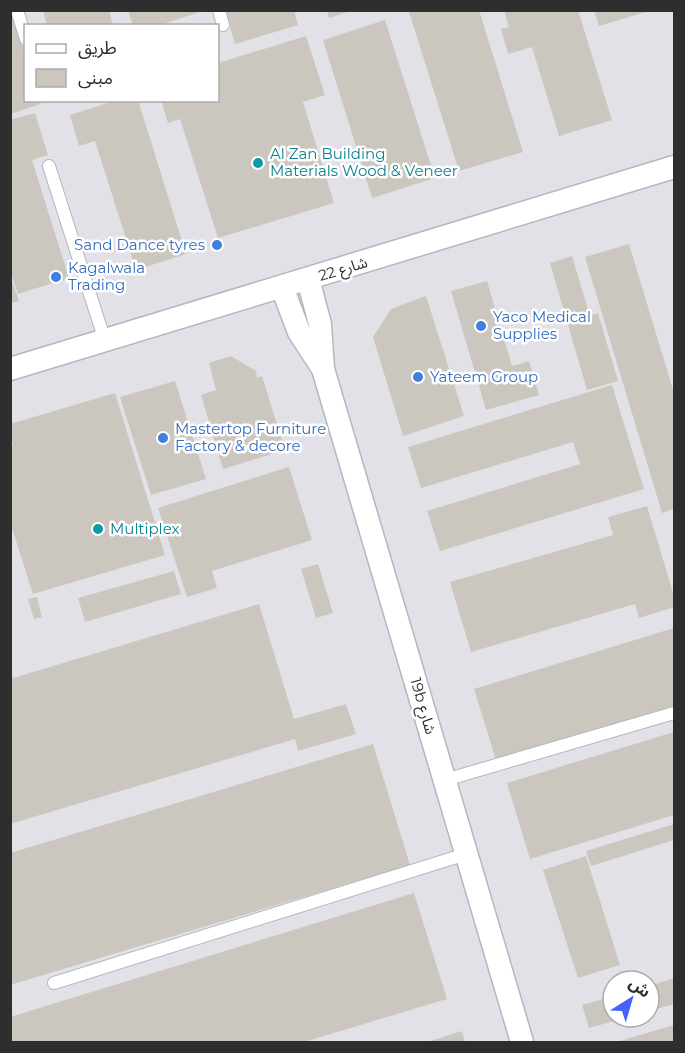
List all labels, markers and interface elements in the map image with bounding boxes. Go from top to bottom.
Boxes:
legend [24,24,219,102]
text: طريق [78,37,117,59]
text: مبنى [78,67,113,89]
place label: Al Zan Building Materials Wood & Veneer [270,144,458,180]
marker: Al Zan Building Materials Wood & Veneer [251,156,265,170]
place label: Sand Dance tyres [74,235,205,254]
marker: Sand Dance tyres [210,238,224,252]
street label: شارع 22 [316,252,371,288]
place label: Kagalwala Trading [68,258,145,294]
marker: Kagalwala Trading [49,270,63,284]
place label: Yaco Medical Supplies [493,307,591,343]
marker: Yaco Medical Supplies [474,319,488,333]
place label: Yateem Group [430,367,538,386]
marker: Yateem Group [411,370,425,384]
place label: Mastertop Furniture Factory & decore [175,419,326,455]
marker: Mastertop Furniture Factory & decore [156,431,170,445]
place label: Multiplex [110,519,180,538]
marker: Multiplex [91,522,105,536]
street label: 19b شارع [403,675,441,737]
north arrow [601,969,661,1029]
text: ش [625,973,654,1002]

